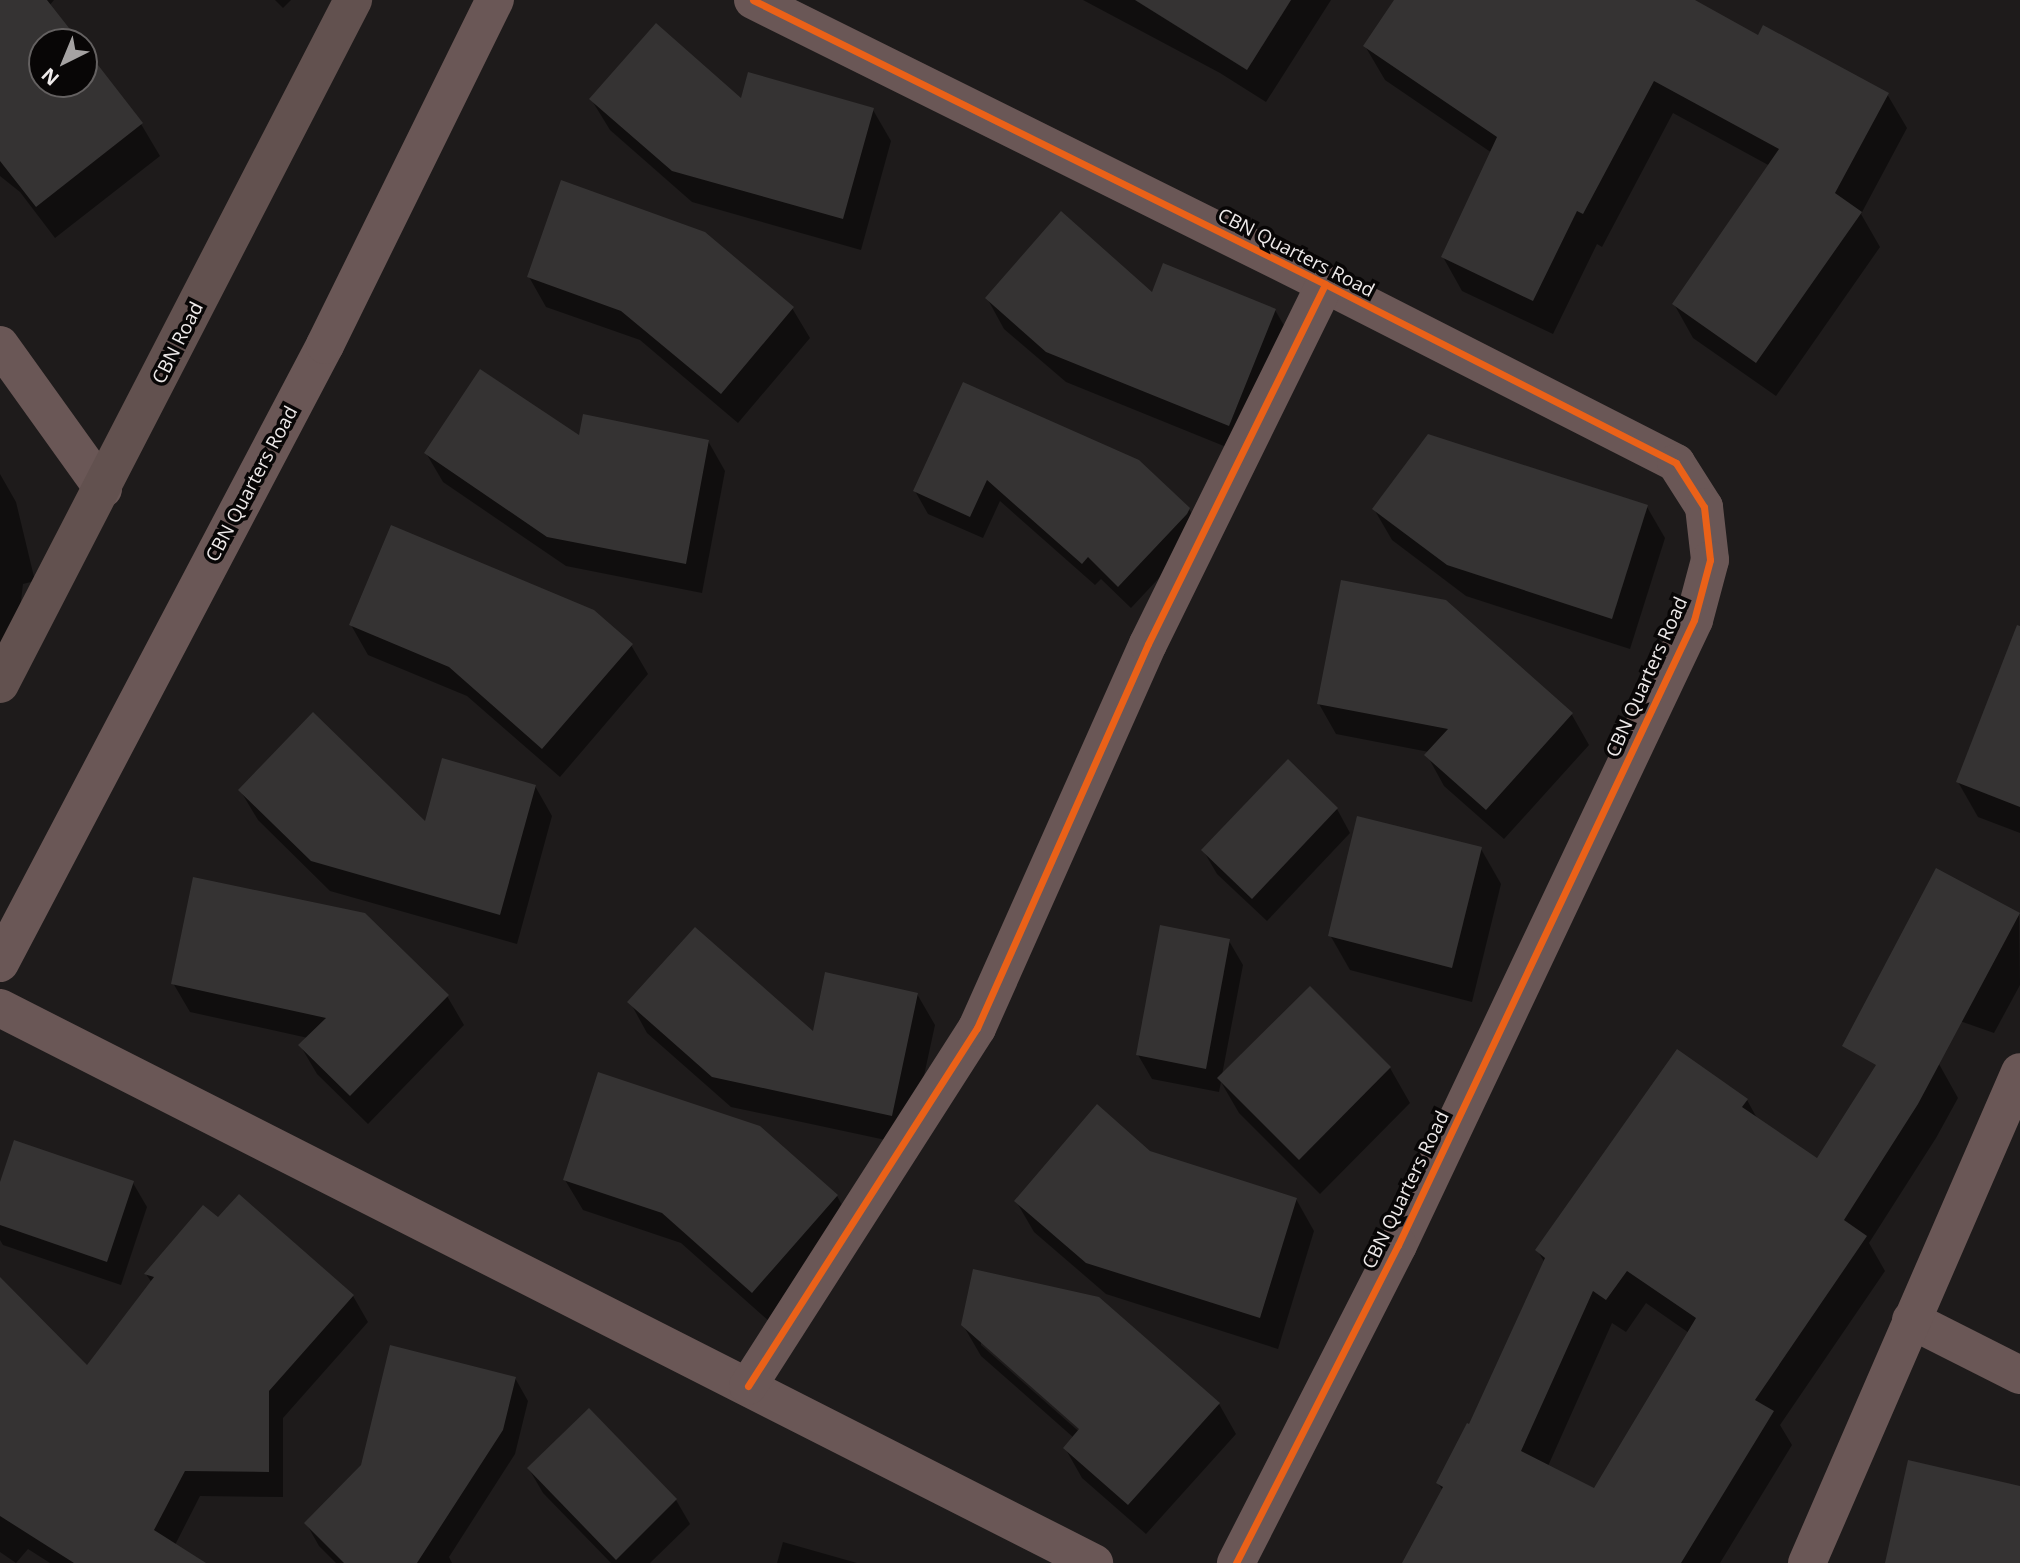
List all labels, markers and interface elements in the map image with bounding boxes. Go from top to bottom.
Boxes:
north arrow [28,28,98,98]
text: N [36,62,65,92]
street label: CBN Quarters Road [1214,204,1378,302]
street label: CBN Road [148,298,208,388]
street label: CBN Quarters Road [201,402,303,566]
street label: CBN Quarters Road [1601,593,1693,761]
street label: CBN Quarters Road [1358,1107,1454,1273]

